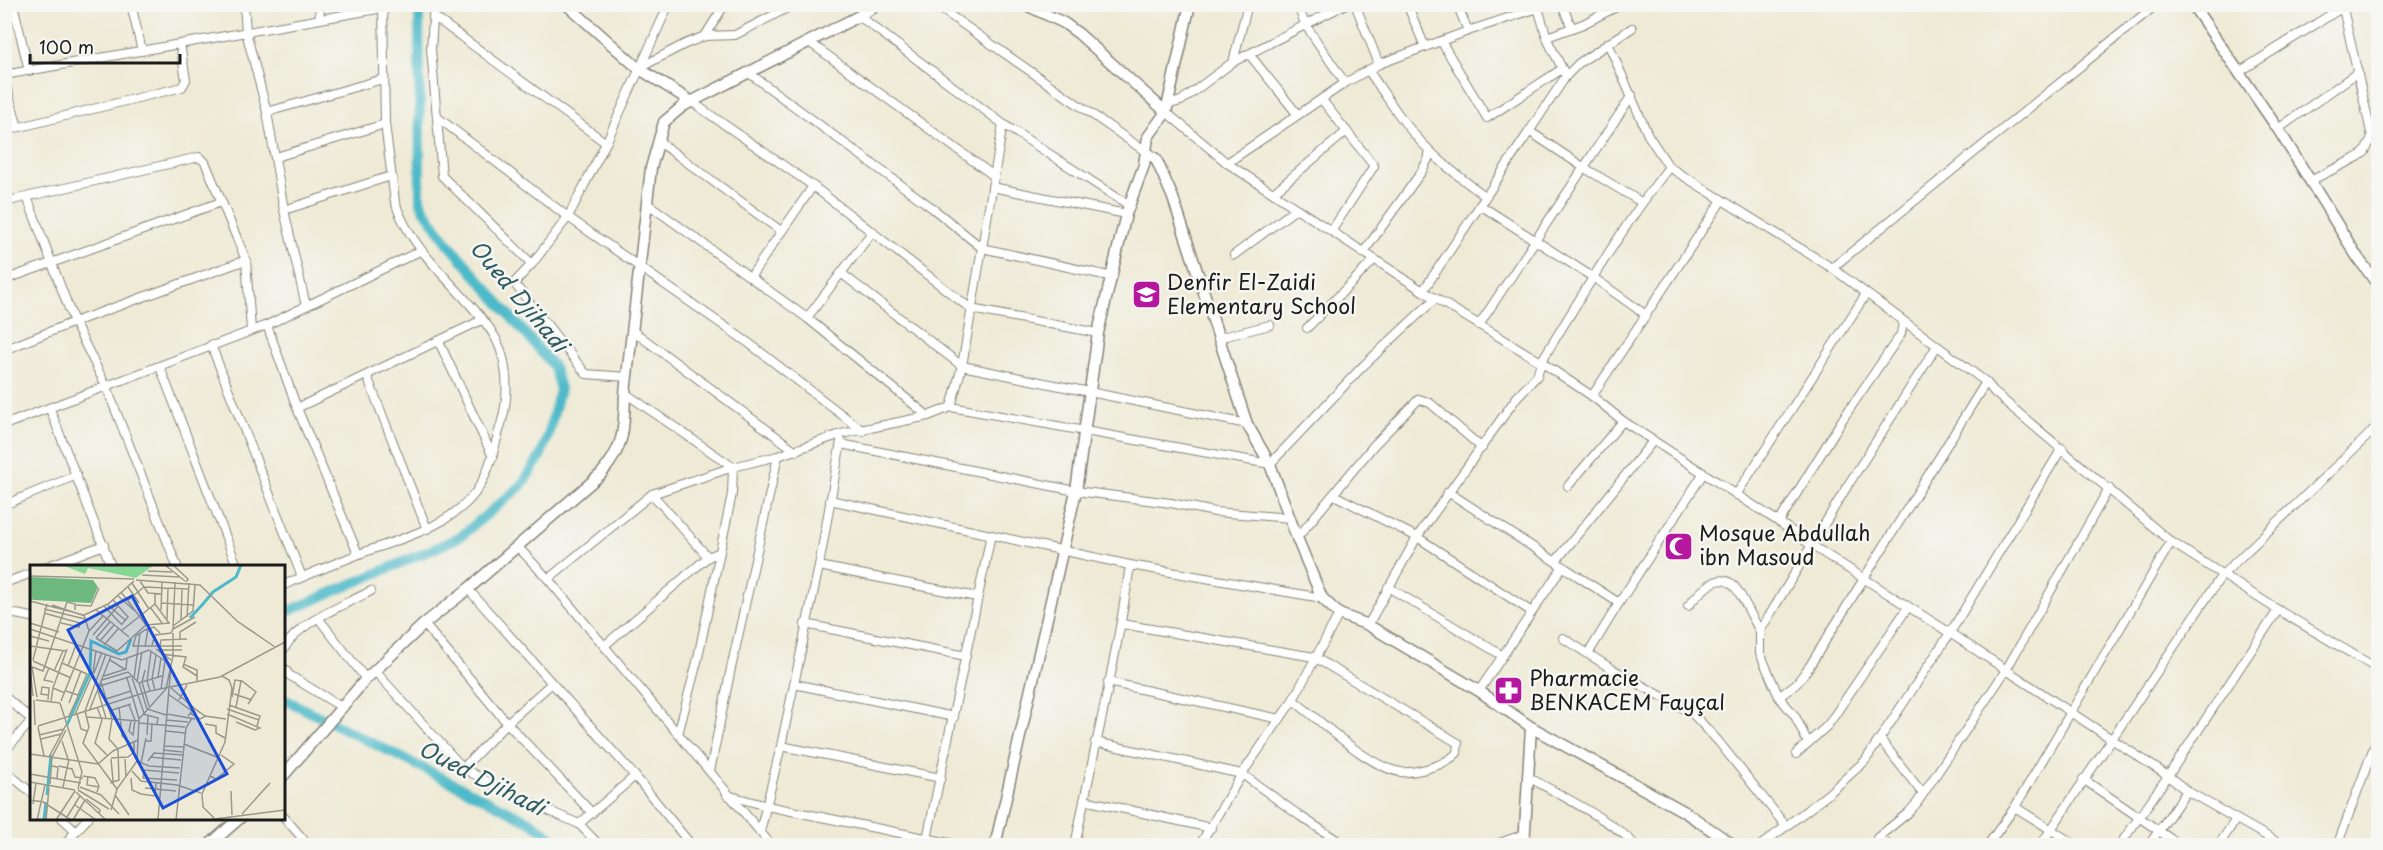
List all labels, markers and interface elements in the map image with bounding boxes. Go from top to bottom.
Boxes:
scale bar [30,27,180,65]
text: 100 m [39,33,94,60]
water label: Oued Djihadi [463,232,580,361]
place label: Denfir El-Zaidi Elementary School [1167,265,1356,321]
school or university icon: Denfir El-Zaidi Elementary School [1130,279,1162,311]
place label: Mosque Abdullah ibn Masoud [1699,516,1871,572]
mosque icon: Mosque Abdullah ibn Masoud [1662,530,1694,562]
inset map [30,565,285,820]
place label: Pharmacie BENKACEM Fayçal [1529,661,1725,717]
pharmacy icon: Pharmacie BENKACEM Fayçal [1492,675,1524,707]
water label: Oued Djihadi [414,731,555,824]

